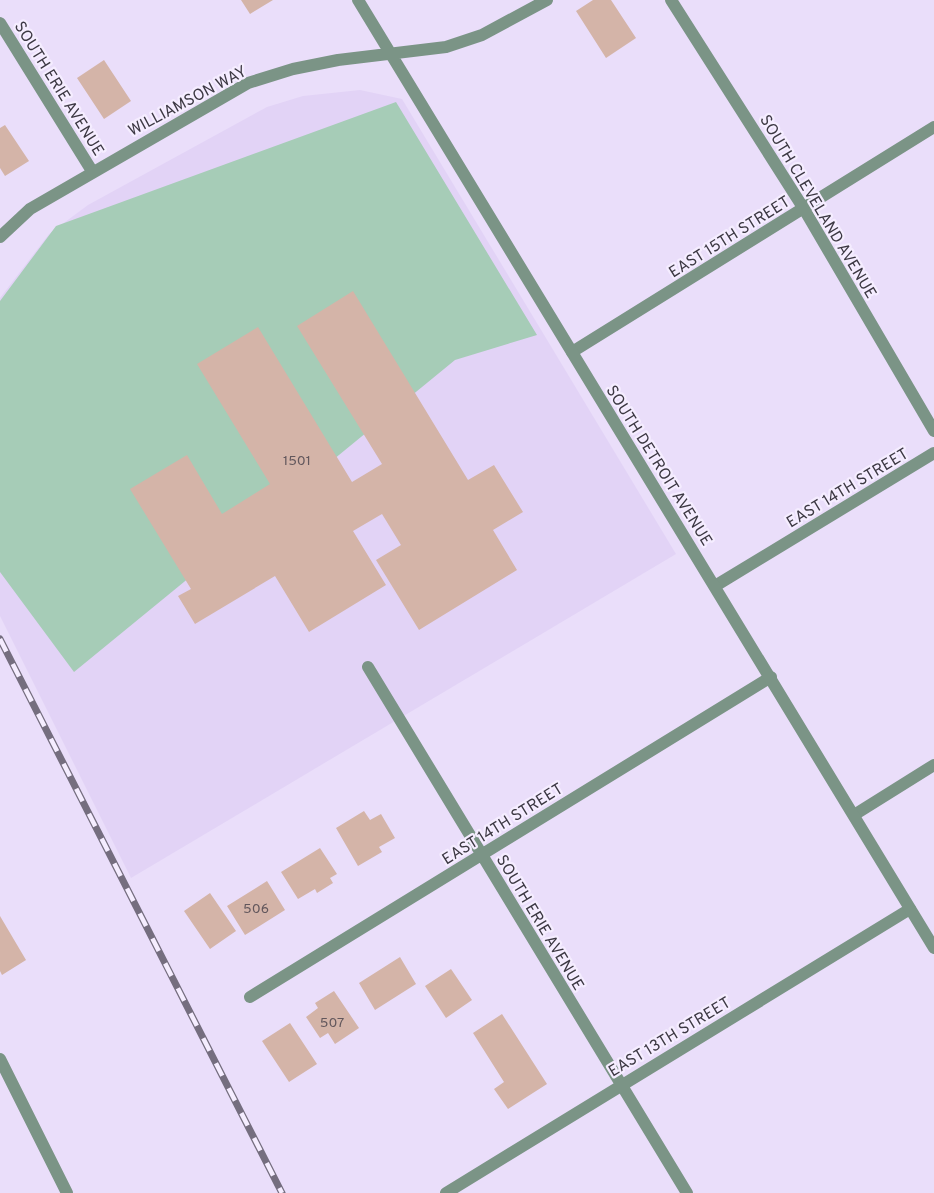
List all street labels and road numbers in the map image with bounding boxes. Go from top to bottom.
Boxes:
street label: SOUTH ERIE AVENUE [9,18,108,160]
street label: WILLIAMSON WAY [125,62,251,141]
street label: SOUTH CLEVELAND AVENUE [754,112,880,302]
street label: EAST 15TH STREET [666,192,794,283]
street label: SOUTH DETROIT AVENUE [601,382,716,550]
street label: EAST 14TH STREET [783,444,913,533]
street label: EAST 14TH STREET [439,779,567,870]
street label: SOUTH ERIE AVENUE [491,852,588,995]
street label: EAST 13TH STREET [605,993,735,1082]

